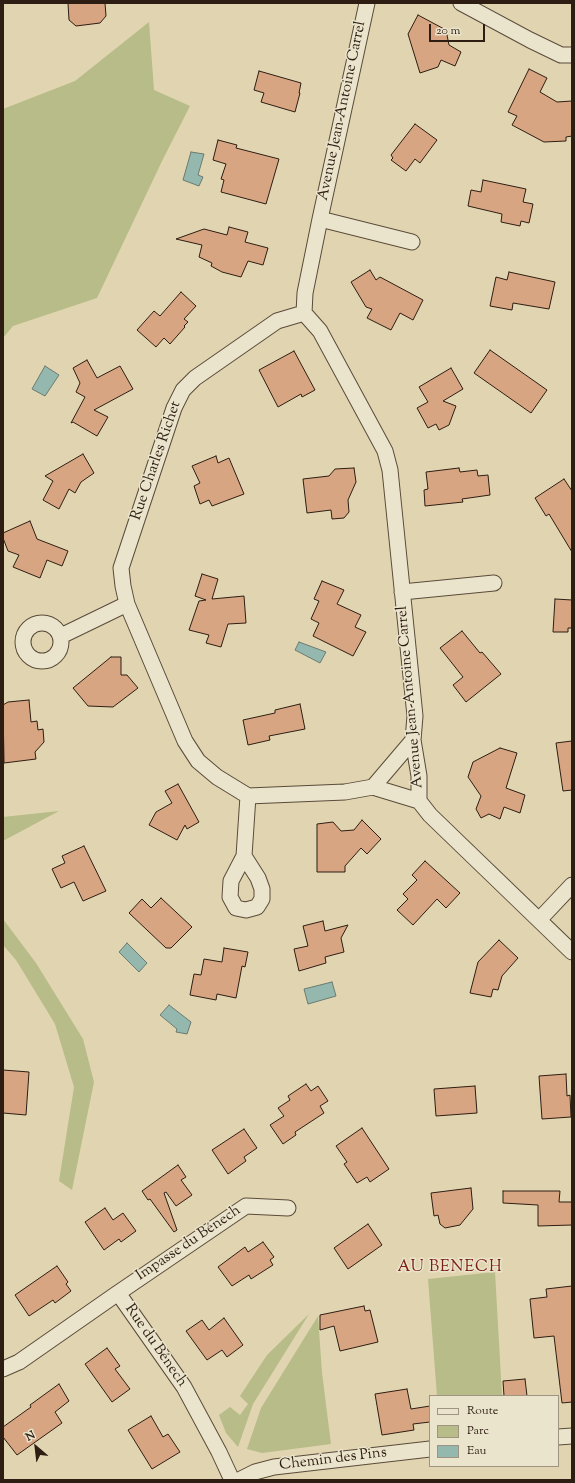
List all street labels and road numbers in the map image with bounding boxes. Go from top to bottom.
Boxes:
street label: Avenue Jean-Antoine Carrel [315,20,371,202]
street label: Rue Charles Richet [128,399,186,523]
street label: Avenue Jean-Antoine Carrel [394,605,428,789]
street label: Impasse du Bénech [133,1202,245,1286]
street label: Rue du Bénech [120,1301,190,1391]
street label: Chemin des Pins [278,1444,388,1476]

